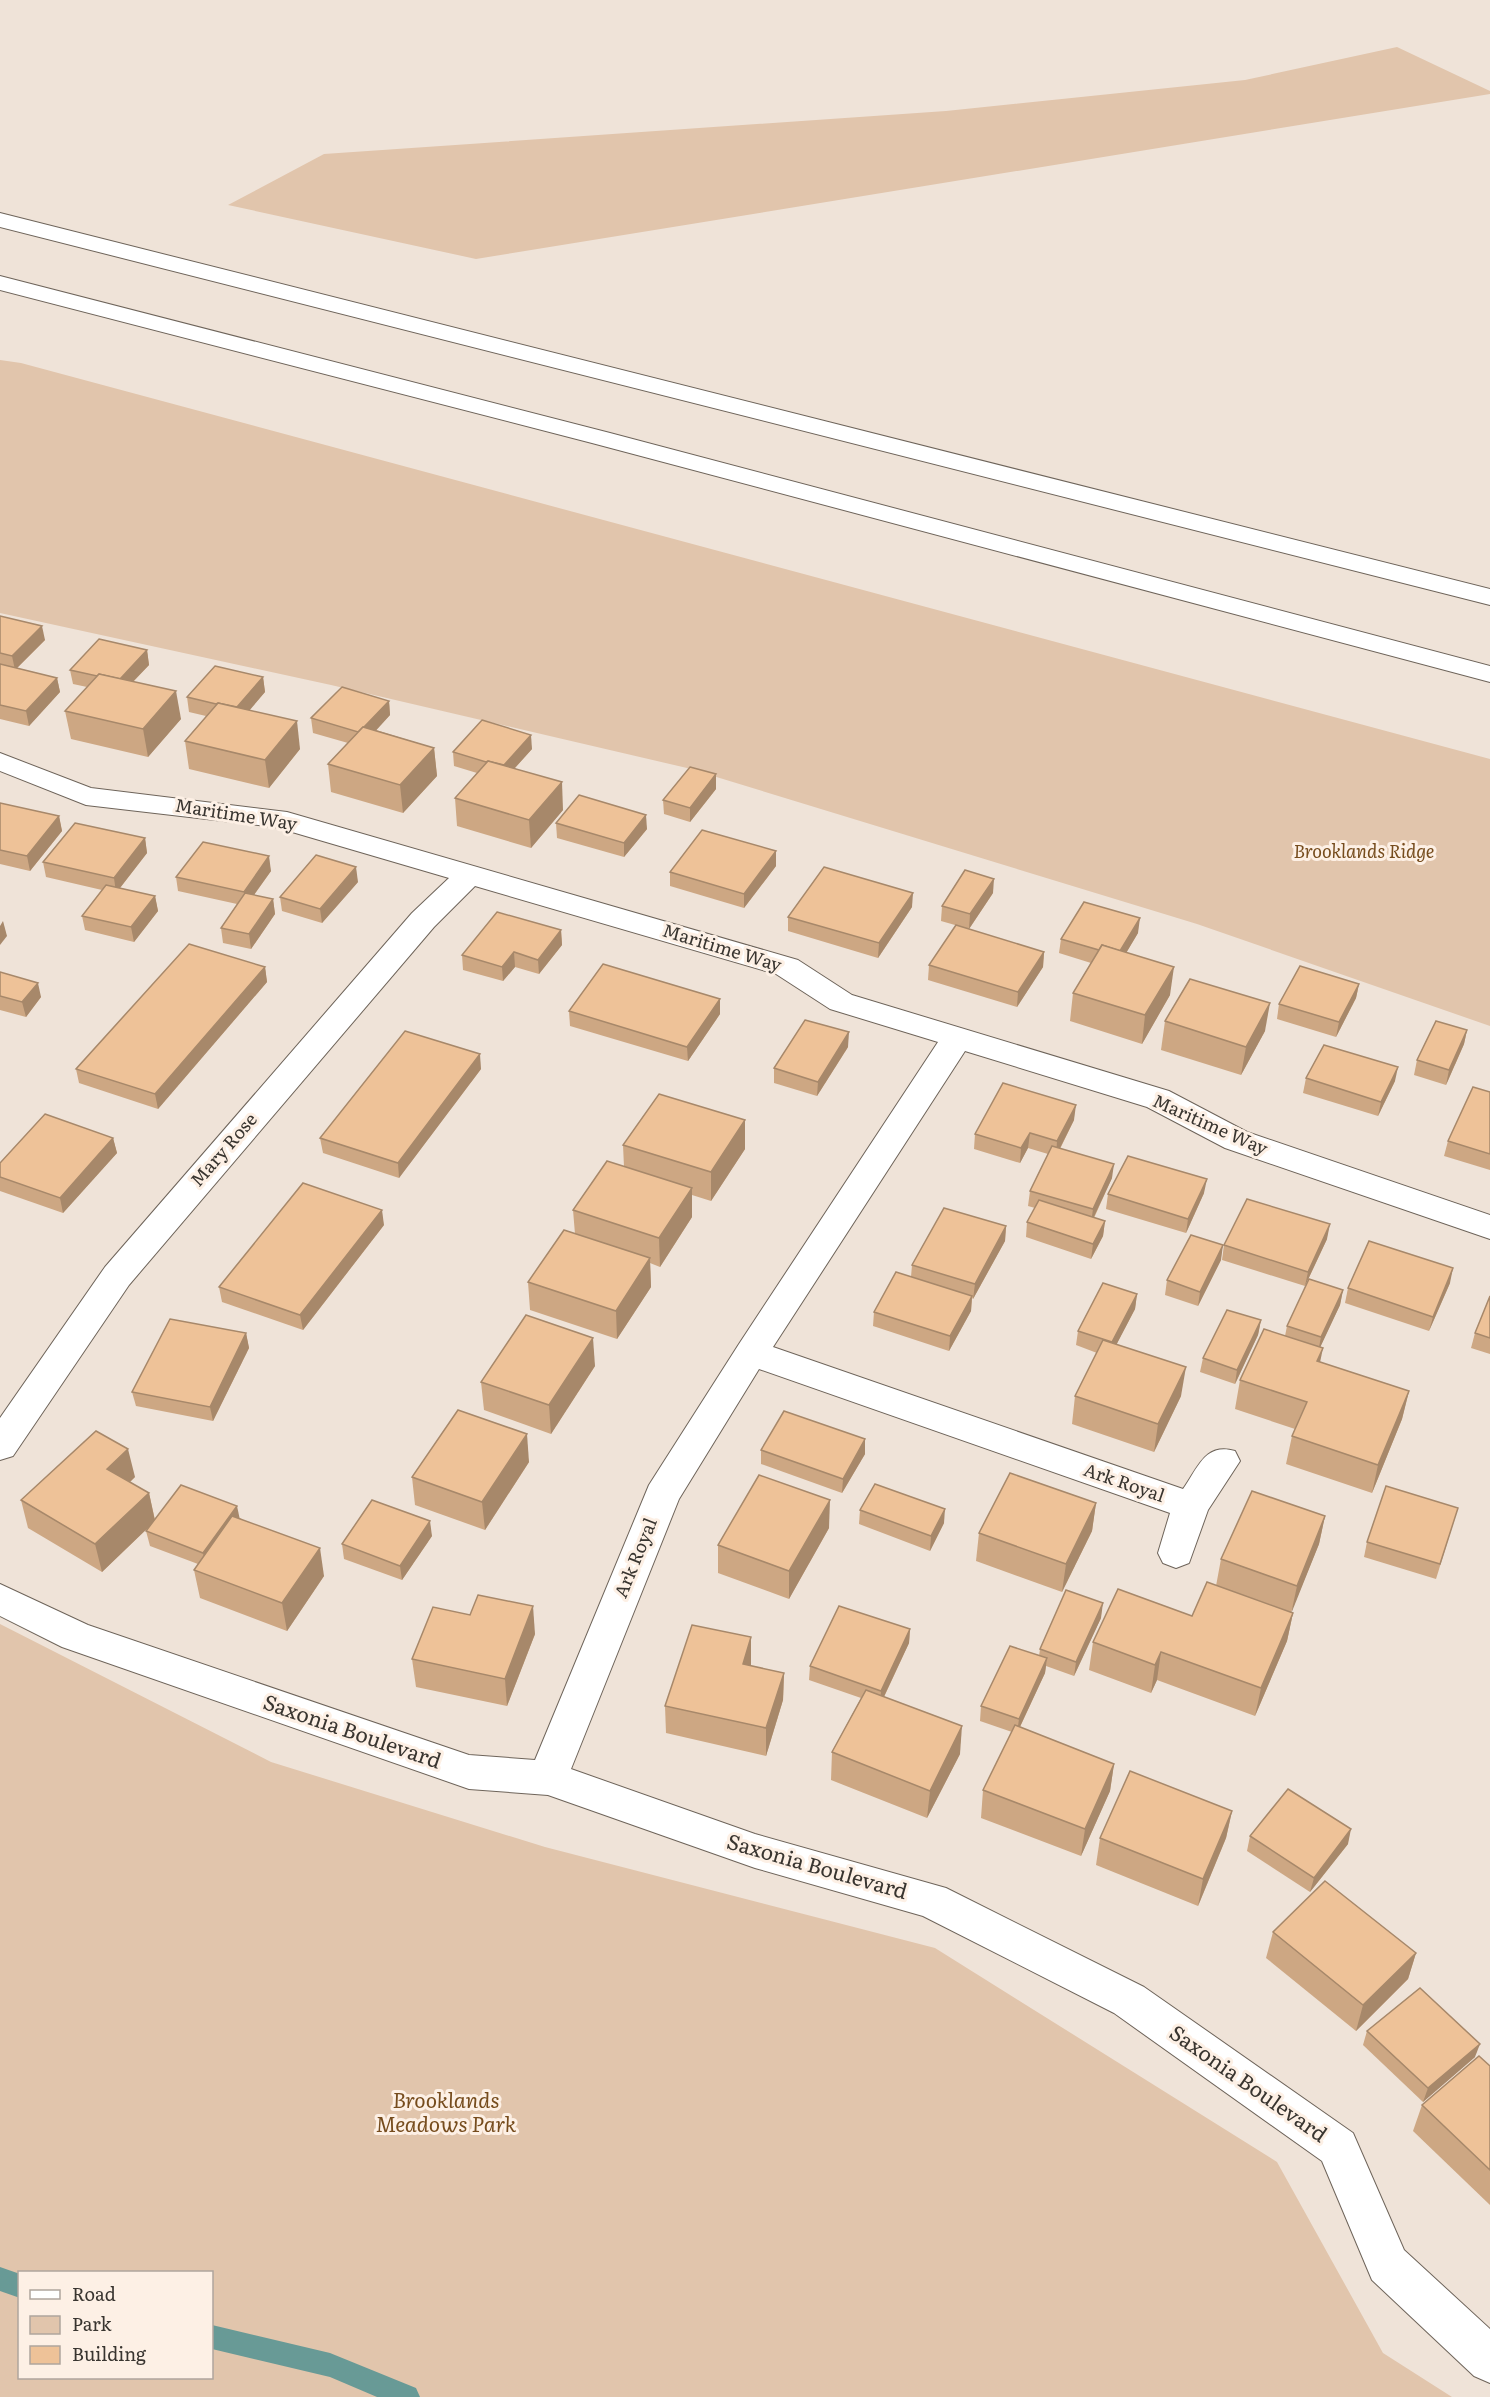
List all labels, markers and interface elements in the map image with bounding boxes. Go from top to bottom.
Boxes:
street label: Maritime Way [173,791,300,837]
park label: Brooklands Ridge [1294,837,1434,864]
street label: Maritime Way [660,916,786,978]
street label: Maritime Way [1149,1086,1273,1161]
street label: Mary Rose [183,1106,263,1192]
street label: Ark Royal [1080,1455,1169,1508]
street label: Ark Royal [606,1513,663,1602]
street label: Saxonia Boulevard [260,1685,446,1775]
street label: Saxonia Boulevard [724,1824,912,1905]
street label: Saxonia Boulevard [1164,2016,1335,2148]
park label: Brooklands Meadows Park [376,2083,517,2138]
legend [18,2271,213,2379]
text: Road [72,2280,116,2307]
text: Park [72,2310,113,2337]
text: Building [72,2340,147,2367]

